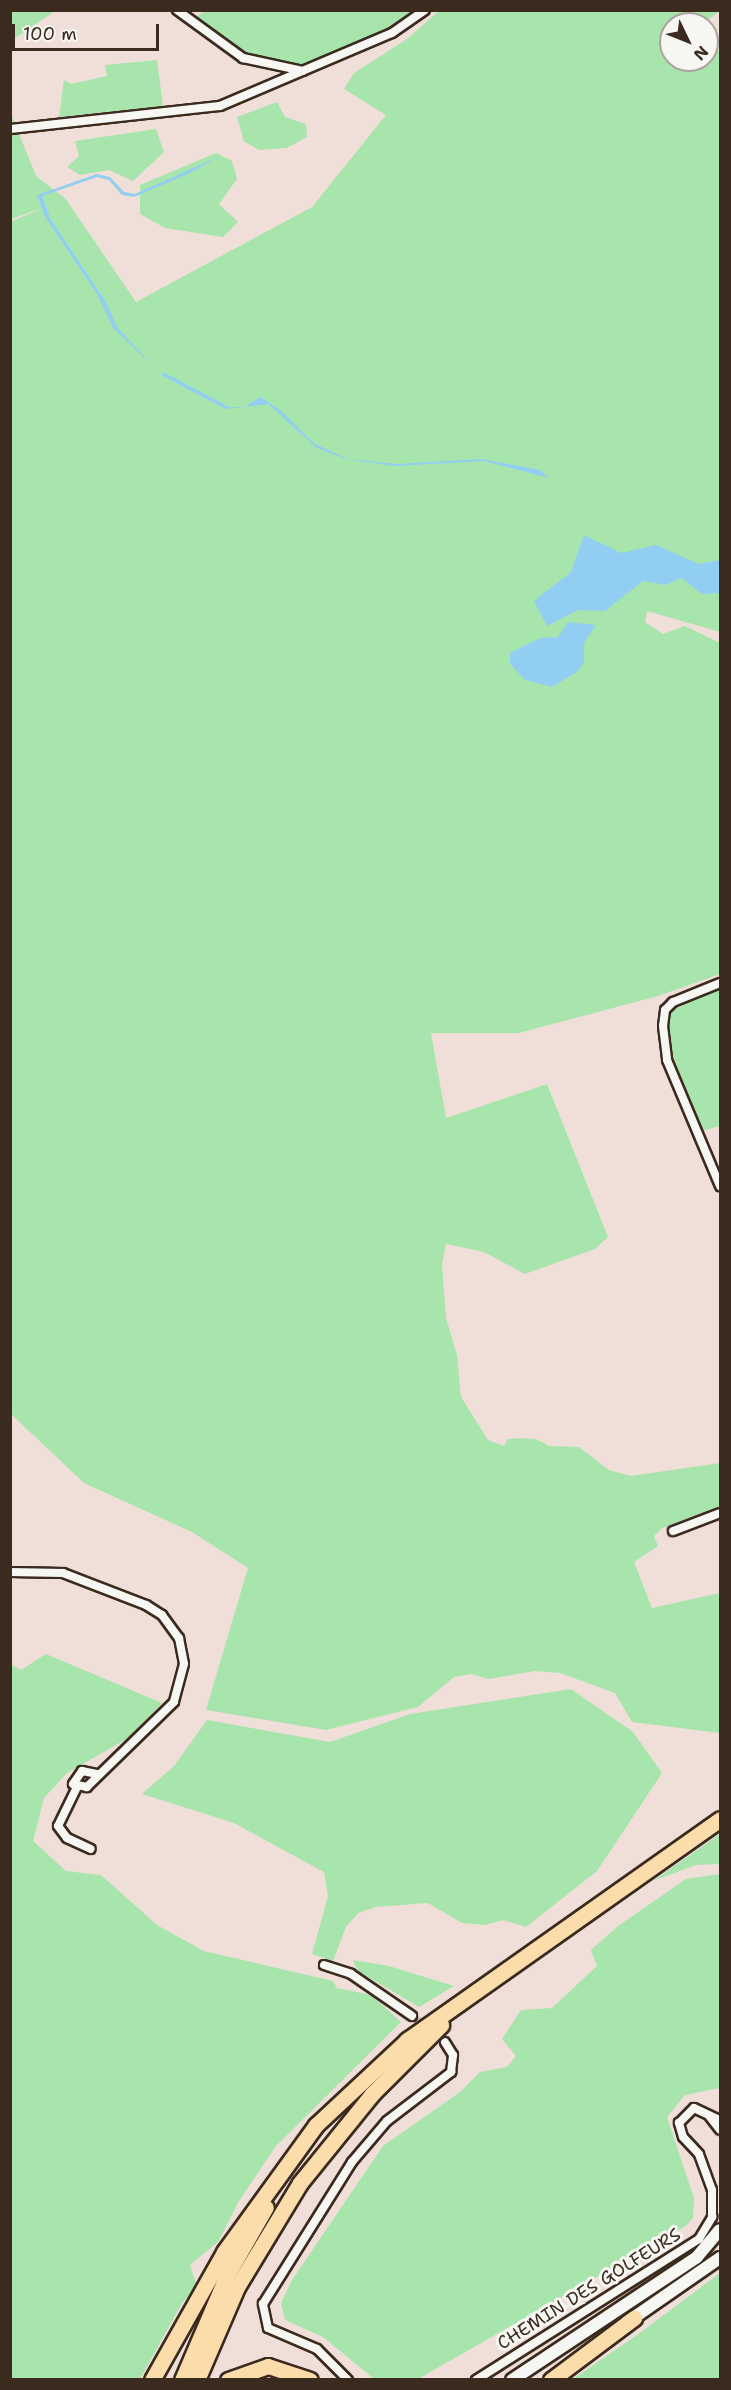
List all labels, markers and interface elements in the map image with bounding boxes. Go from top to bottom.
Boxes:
scale bar [15,12,162,50]
north arrow [659,12,719,72]
text: 100 m [23,22,77,46]
text: N [689,41,713,65]
street label: CHEMIN DES GOLFEURS [493,2224,685,2354]

